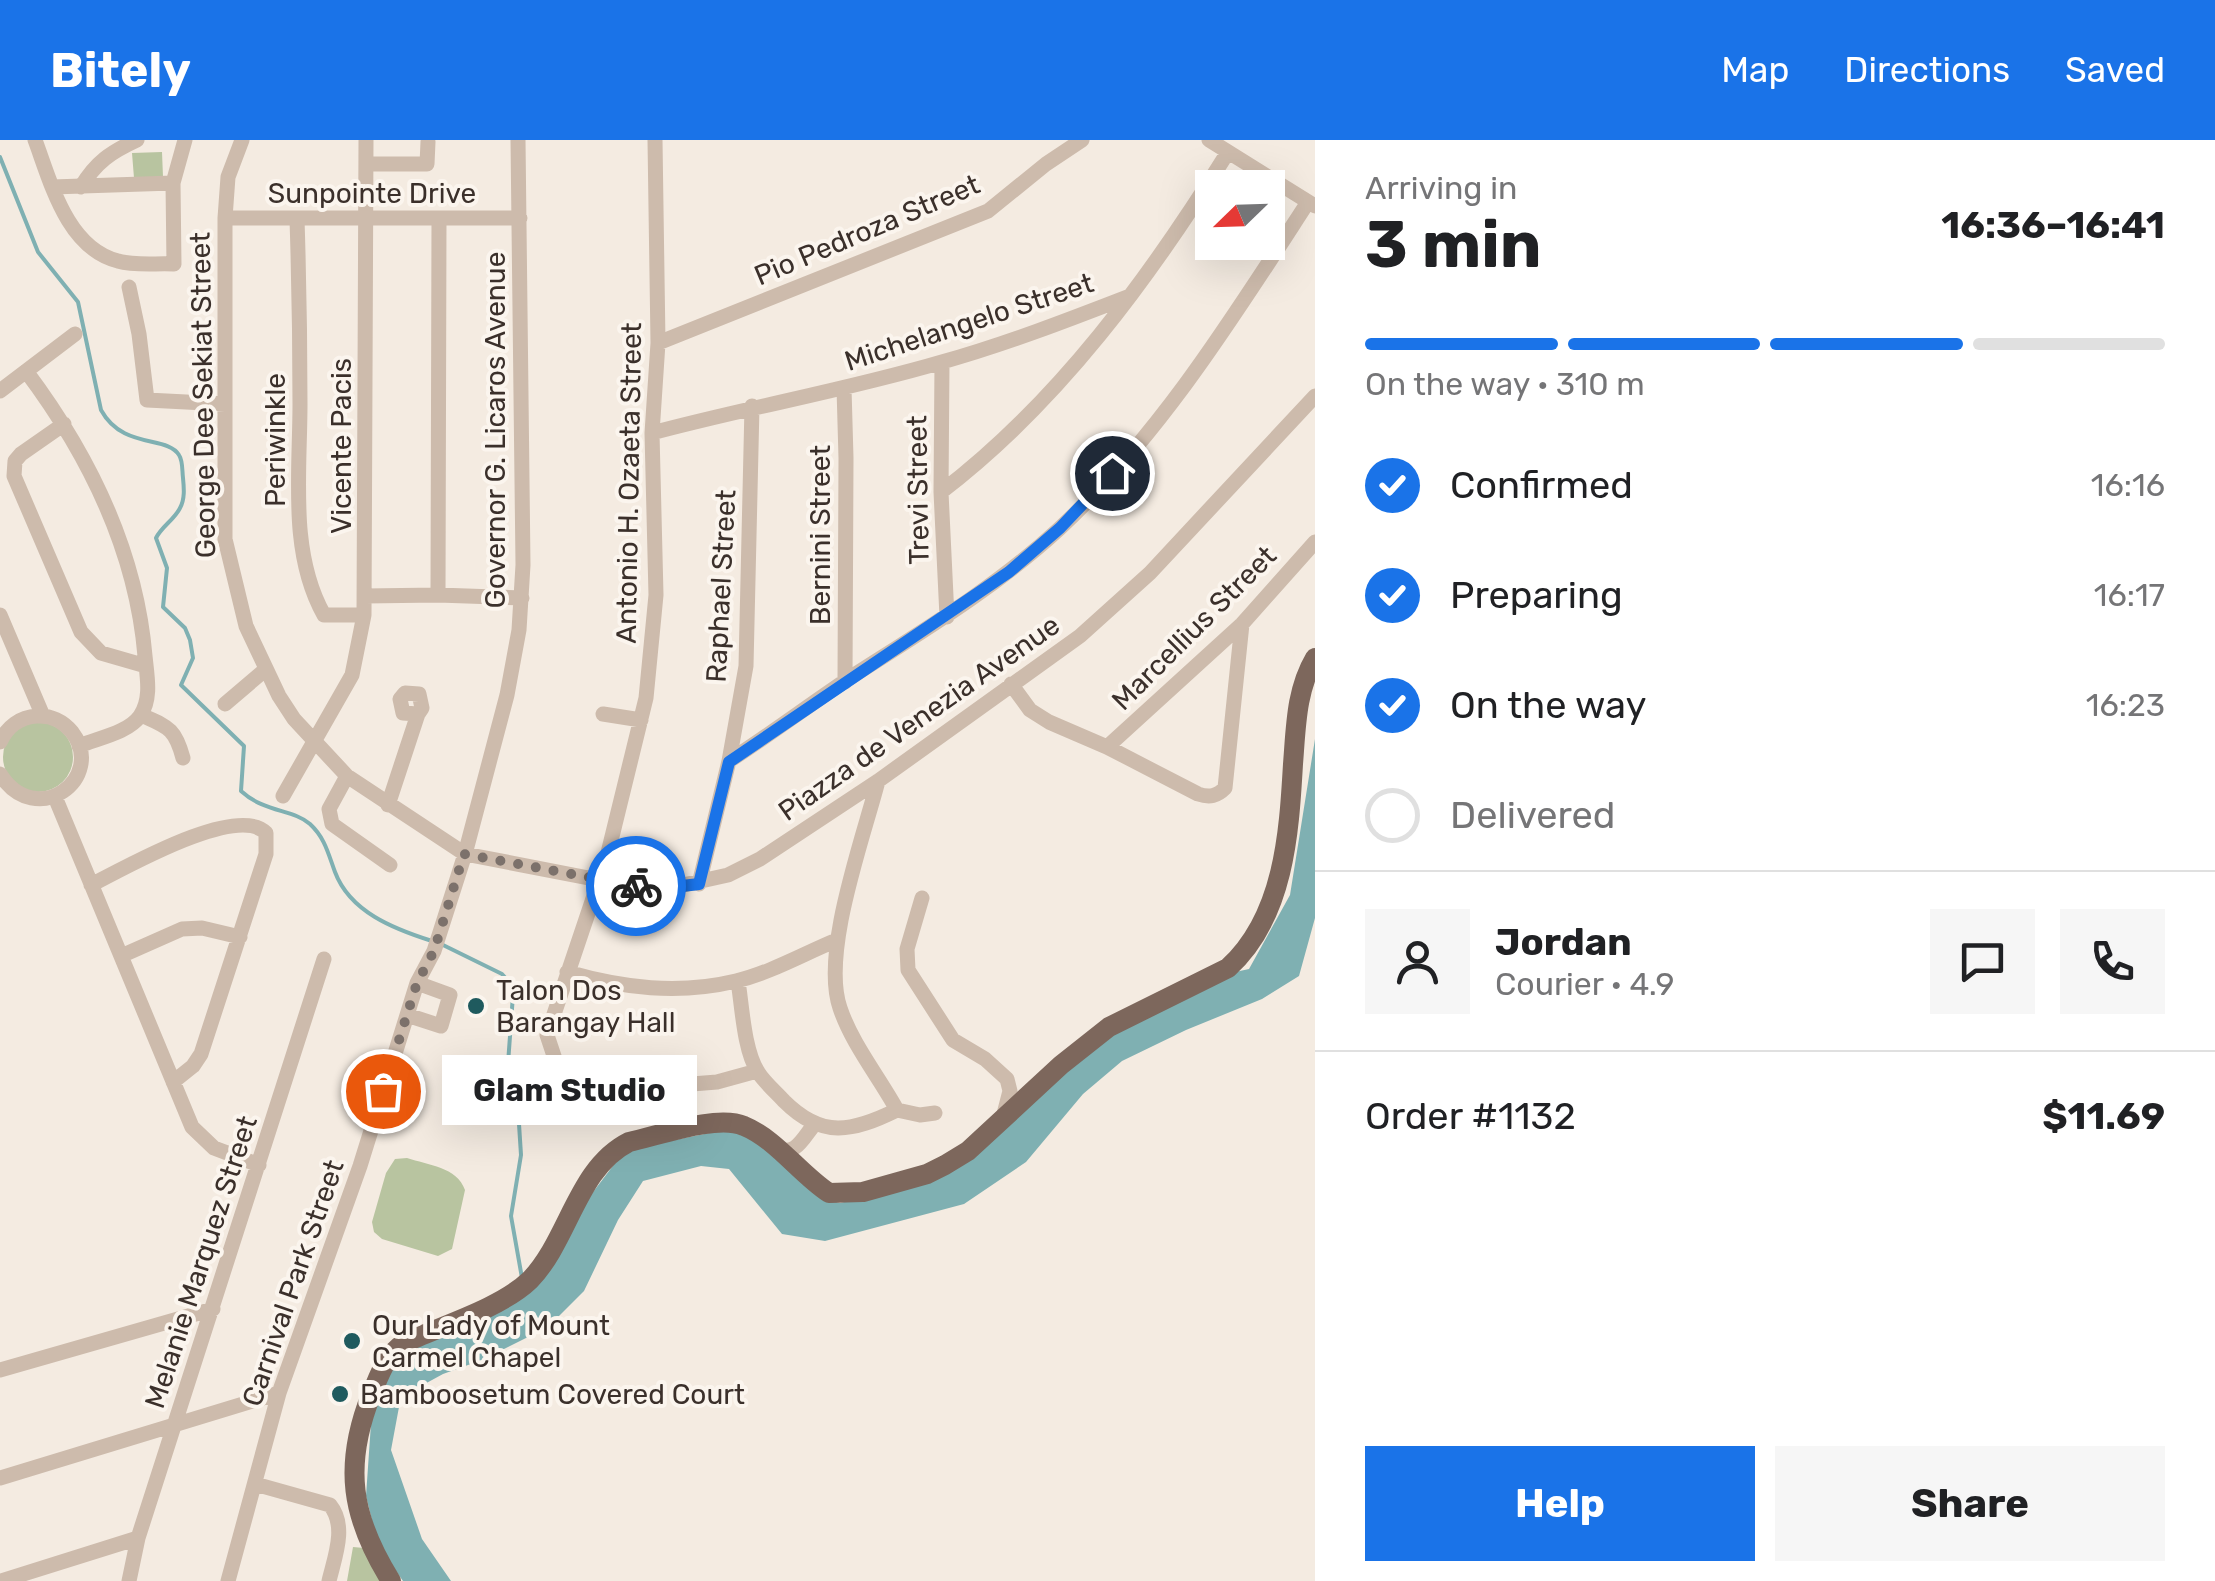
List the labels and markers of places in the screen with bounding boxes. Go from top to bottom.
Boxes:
pin [1070,431,1155,516]
place label: Talon Dos Barangay Hall [496,974,675,1039]
marker: Talon Dos Barangay Hall [465,995,487,1017]
pin [341,1049,426,1134]
callout: Glam Studio [443,1056,698,1126]
place label: Our Lady of Mount Carmel Chapel [372,1309,610,1374]
marker: Our Lady of Mount Carmel Chapel [341,1330,363,1352]
place label: Bamboosetum Covered Court [360,1378,745,1411]
marker: Bamboosetum Covered Court [329,1383,351,1405]

